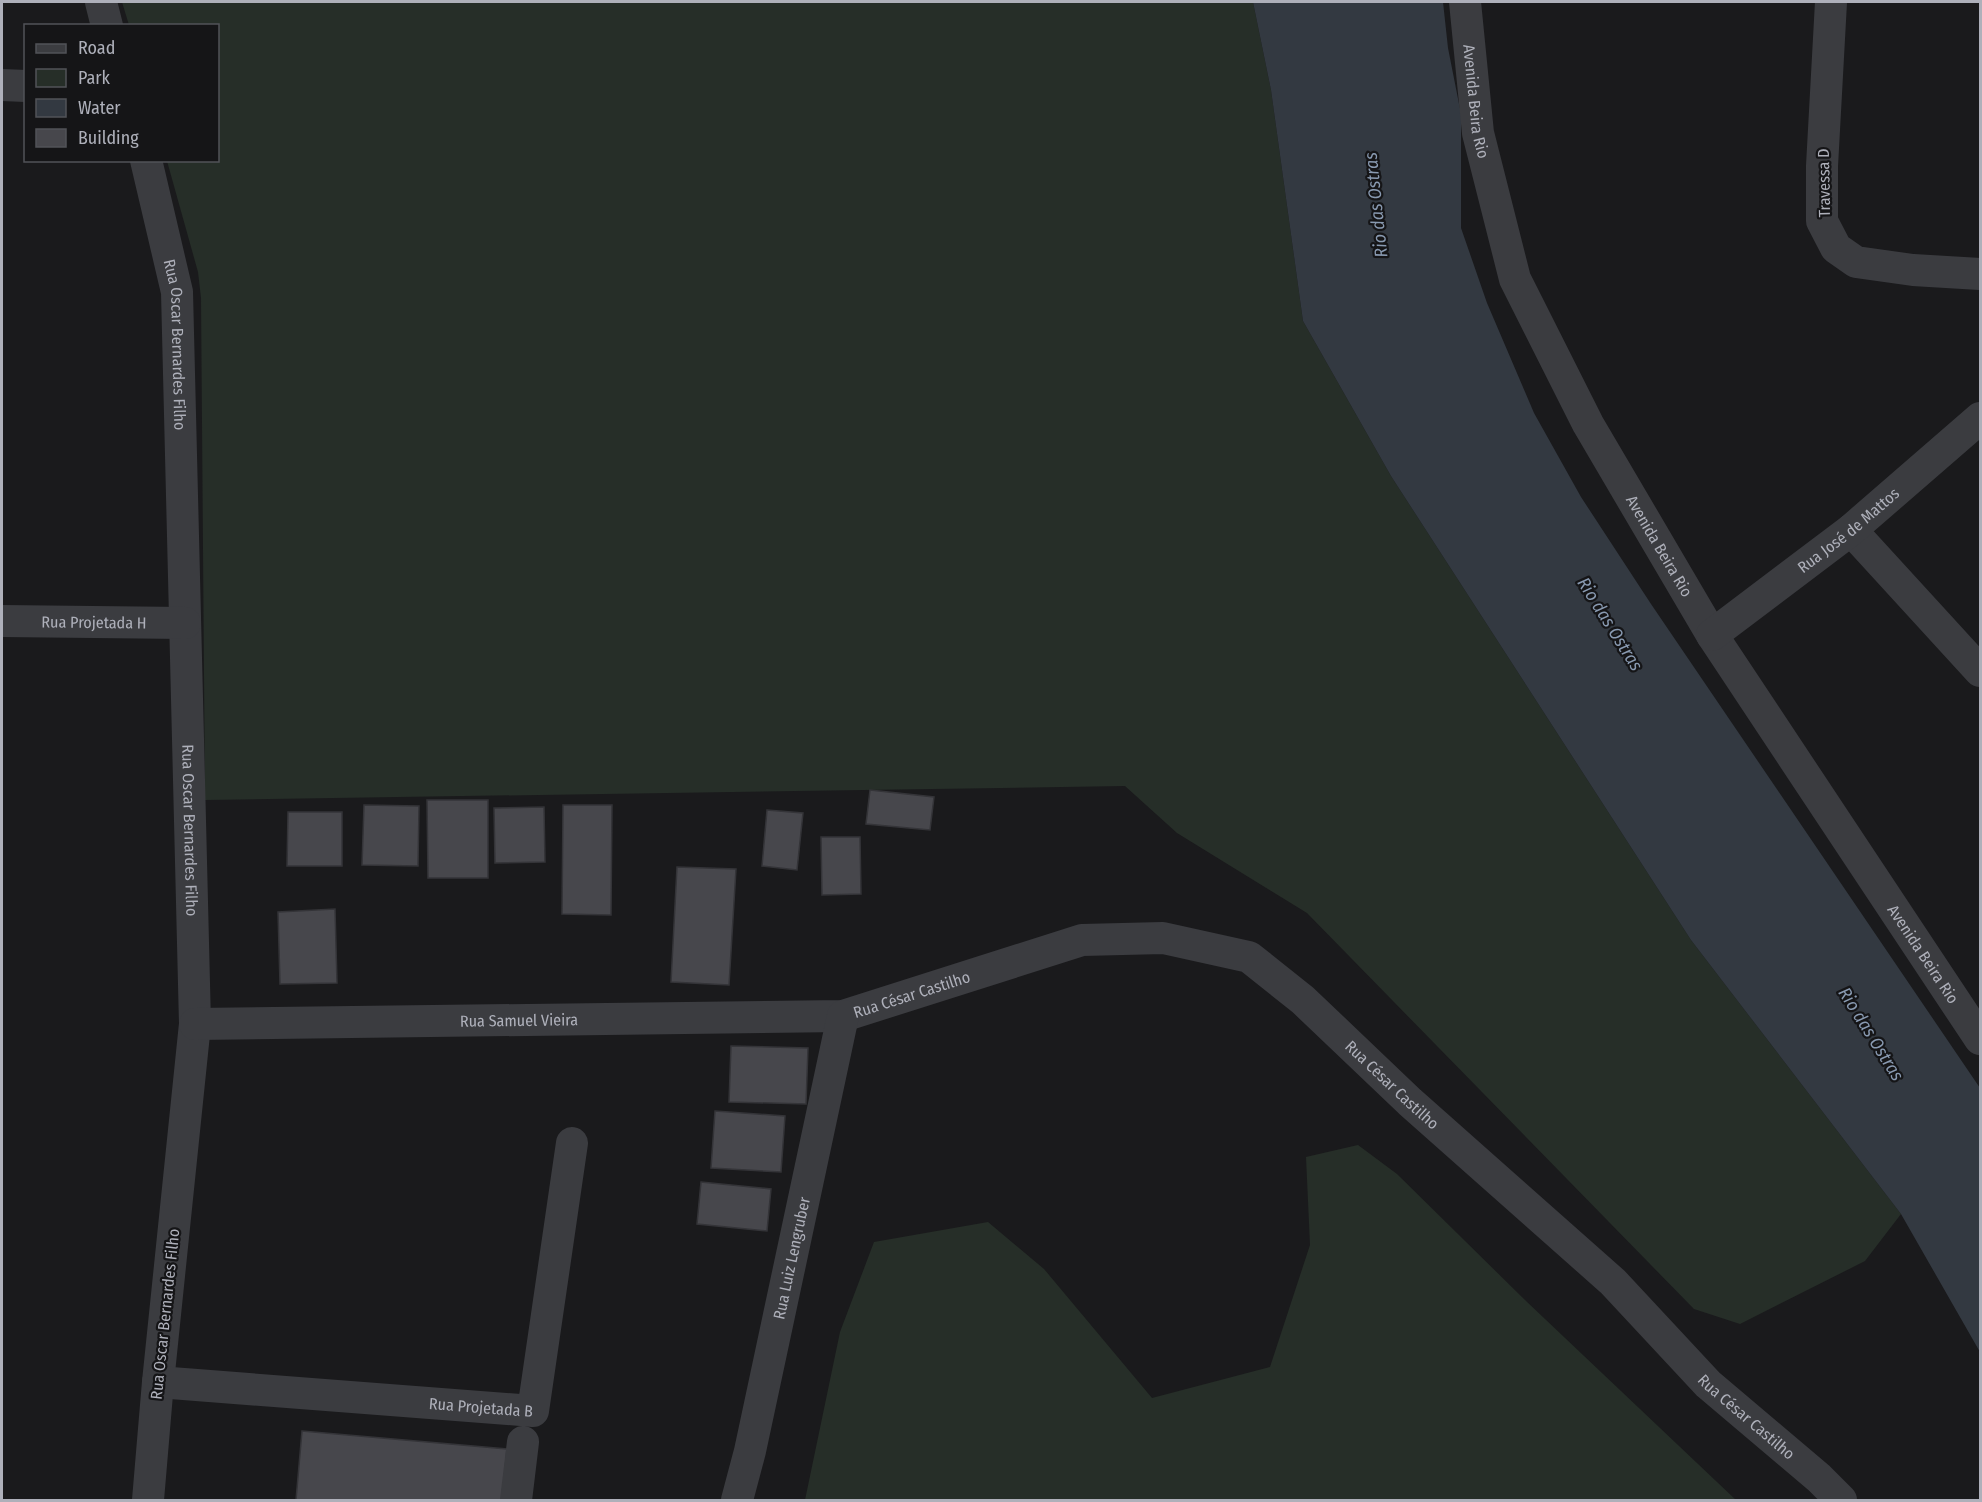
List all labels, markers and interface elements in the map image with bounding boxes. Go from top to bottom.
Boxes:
legend [24,24,219,162]
text: Road [78,37,115,59]
street label: Avenida Beira Rio [1460,44,1494,160]
text: Park [78,67,111,89]
text: Water [78,97,121,119]
text: Building [78,127,139,149]
street label: Travessa D [1814,148,1834,218]
water label: Rio das Ostras [1359,151,1392,259]
street label: Rua Oscar Bernardes Filho [160,257,190,431]
street label: Rua José de Mattos [1794,483,1903,577]
street label: Avenida Beira Rio [1622,492,1697,600]
water label: Rio das Ostras [1573,573,1648,675]
street label: Rua Projetada H [41,612,147,632]
street label: Rua Oscar Bernardes Filho [179,744,202,916]
street label: Avenida Beira Rio [1884,901,1963,1007]
street label: Rua César Castilho [851,967,972,1022]
water label: Rio das Ostras [1834,983,1909,1085]
street label: Rua Samuel Vieira [460,1010,578,1030]
street label: Rua César Castilho [1342,1036,1443,1133]
street label: Rua Luiz Lengruber [769,1195,814,1321]
street label: Rua Oscar Bernardes Filho [147,1228,183,1400]
street label: Rua César Castilho [1694,1370,1799,1463]
street label: Rua Projetada B [428,1393,534,1420]

